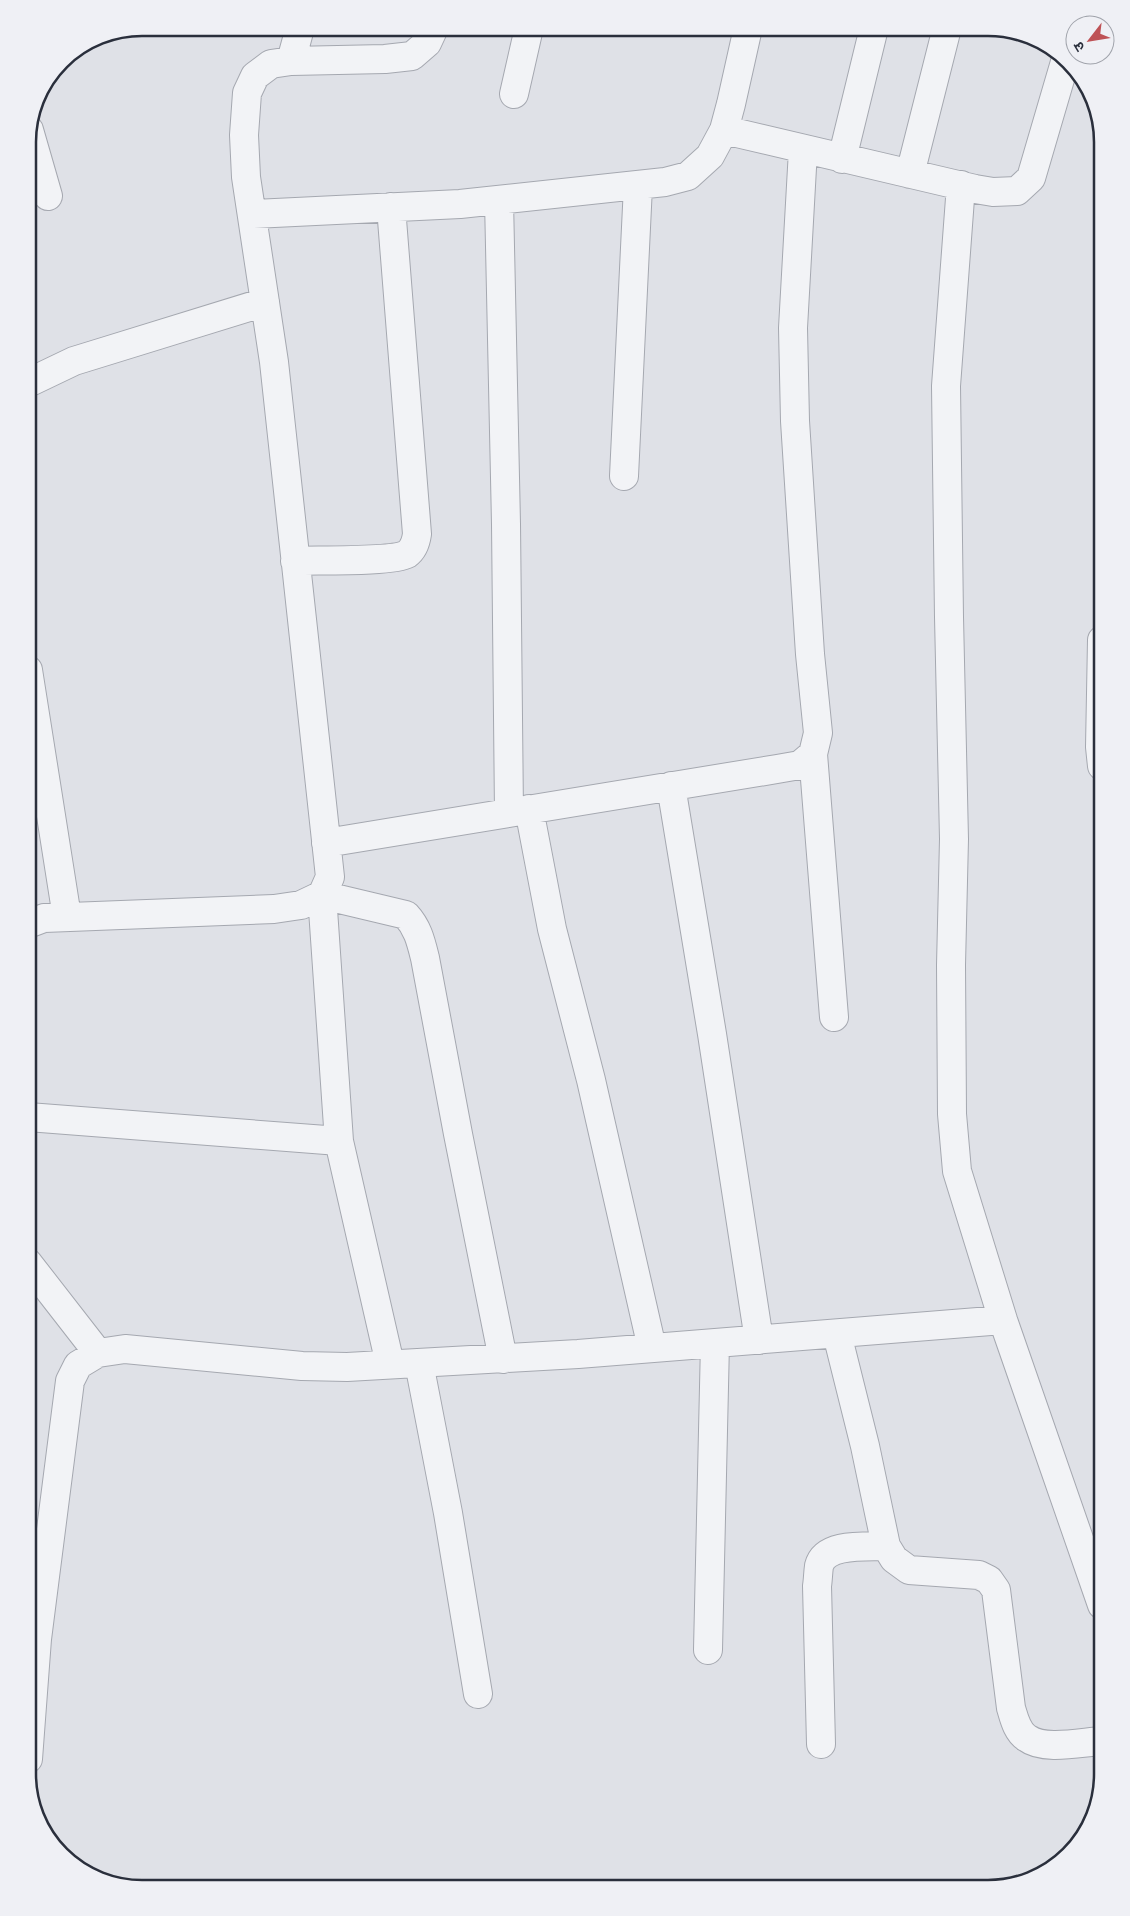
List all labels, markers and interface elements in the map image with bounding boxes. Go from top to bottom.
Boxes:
north arrow [1065,15,1115,65]
text: उ [1069,38,1088,54]

